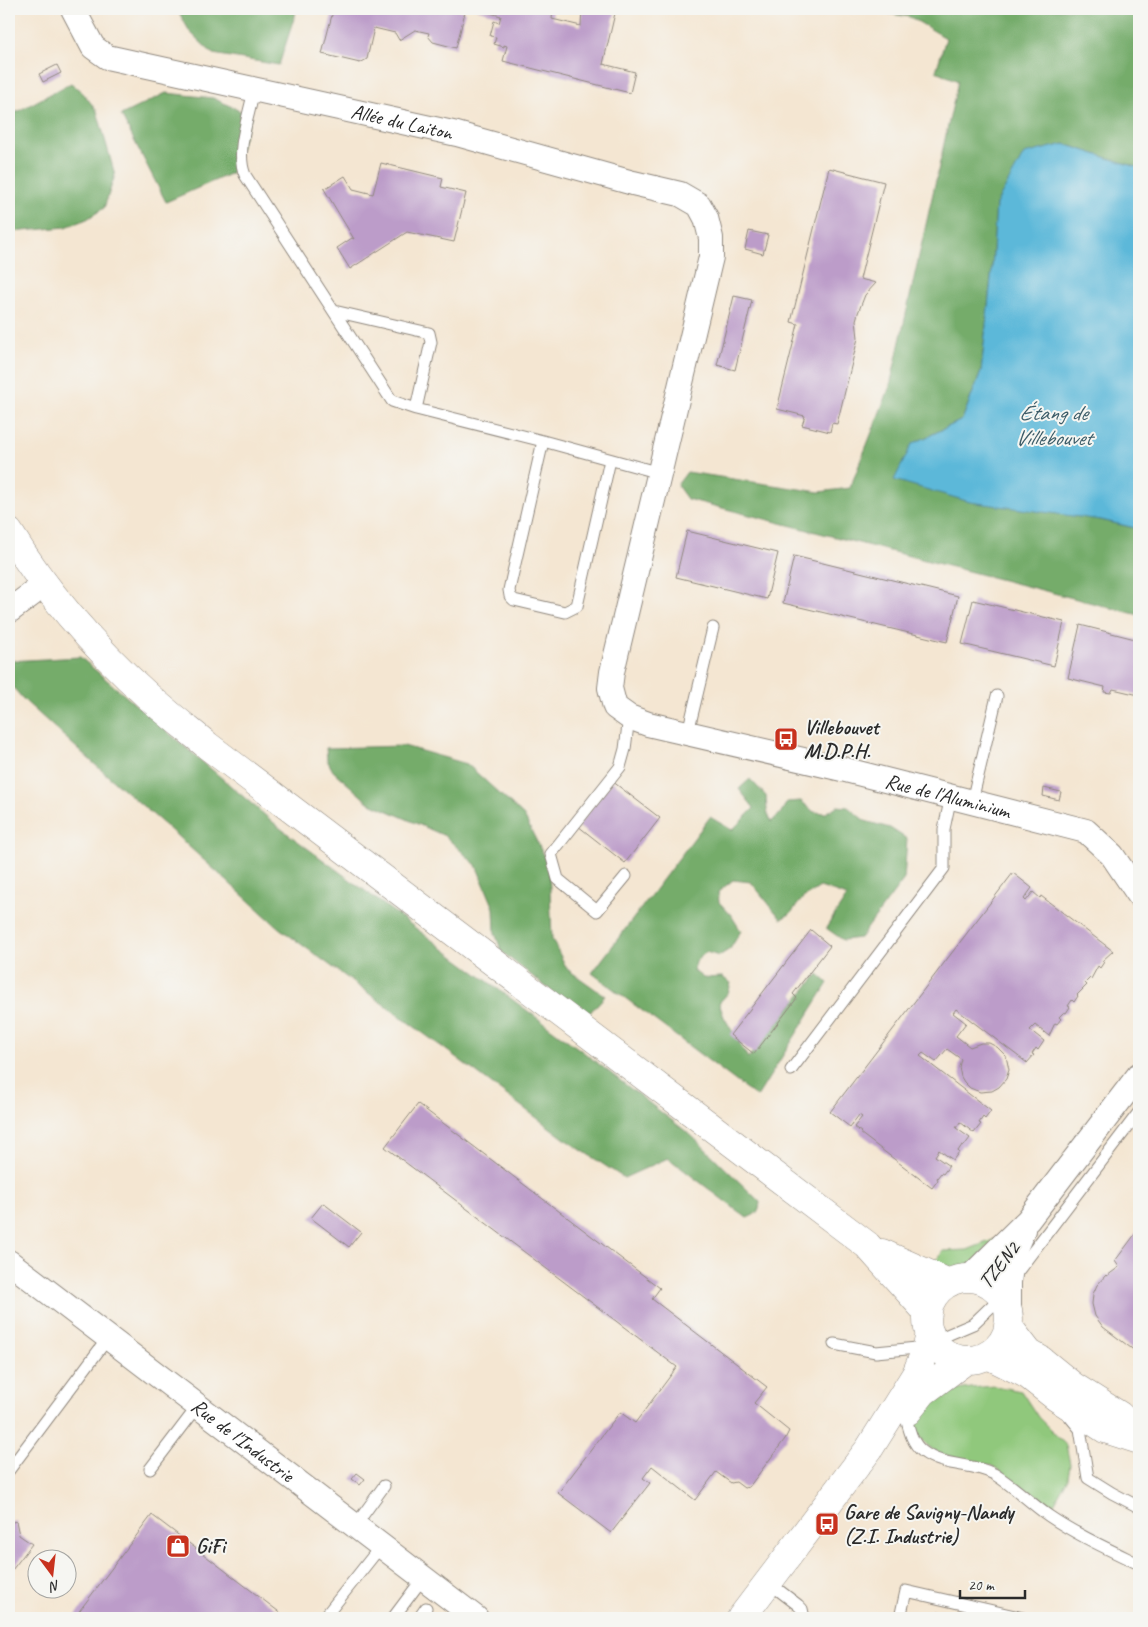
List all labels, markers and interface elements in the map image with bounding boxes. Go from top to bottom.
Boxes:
street label: Allée du Laiton [349,98,456,146]
water label: Étang de Villebouvet [1015,399,1096,452]
place label: Villebouvet M.D.P.H. [804,714,882,764]
bus stop icon: Villebouvet M.D.P.H. [773,726,799,752]
street label: Rue de l'Aluminium [882,767,1015,825]
street label: TZEN2 [972,1235,1026,1294]
street label: Rue de l'Industrie [186,1393,300,1488]
place label: Gare de Savigny-Nandy (Z.I. Industrie) [844,1499,1016,1549]
bus stop icon: Gare de Savigny-Nandy (Z.I. Industrie) [814,1511,840,1537]
shop icon: GiFi [165,1533,191,1559]
place label: GiFi [196,1533,228,1559]
north arrow [28,1550,78,1600]
scale bar [960,1567,1026,1599]
text: 20 m [968,1576,995,1595]
text: N [47,1577,62,1596]

